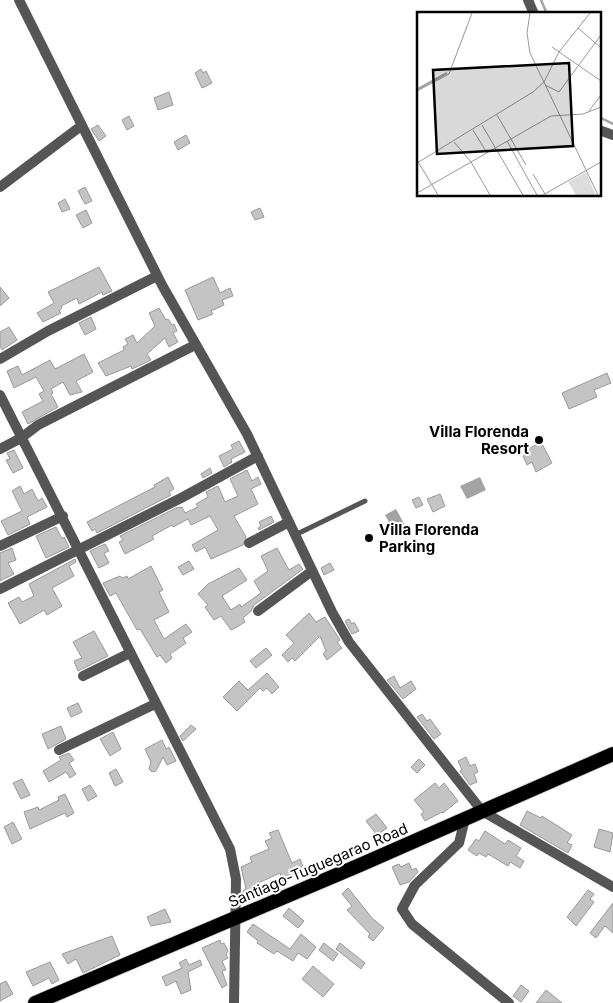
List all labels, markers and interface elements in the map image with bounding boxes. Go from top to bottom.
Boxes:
inset map [417,12,600,196]
place label: Villa Florenda Resort [429,422,529,458]
marker: Villa Florenda Resort [533,434,545,446]
place label: Villa Florenda Parking [379,520,479,556]
marker: Villa Florenda Parking [363,532,375,544]
street label: Santiago-Tuguegarao Road [225,819,411,911]

